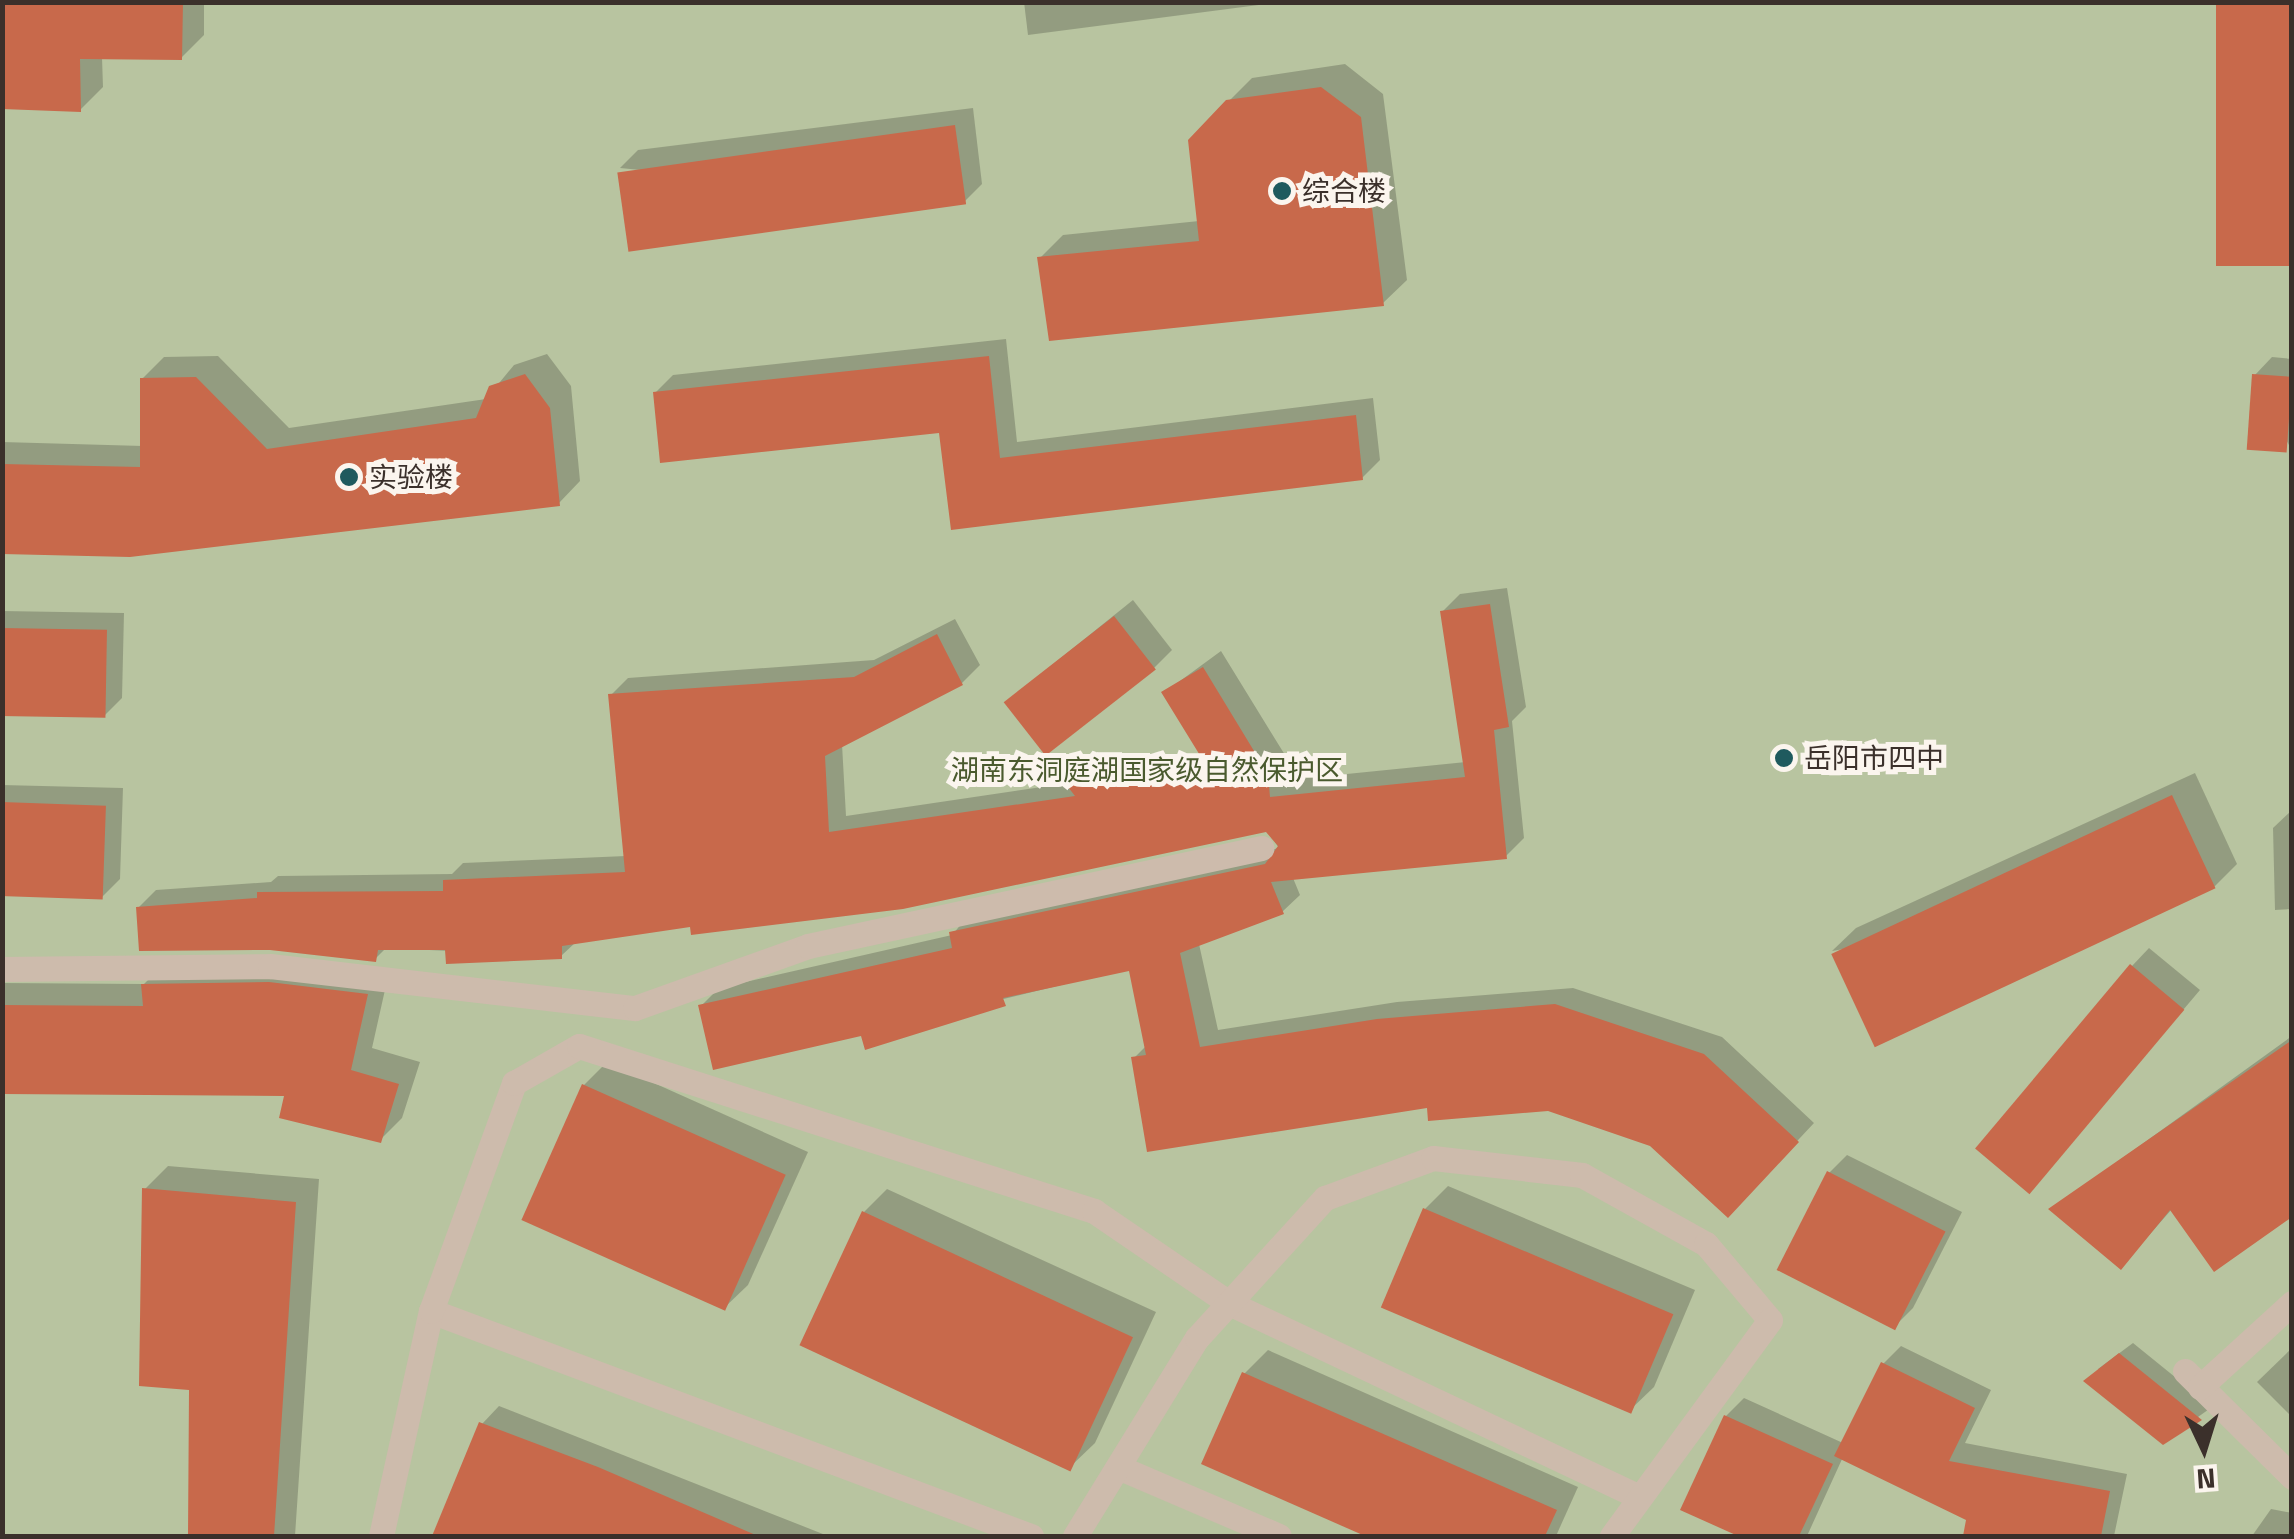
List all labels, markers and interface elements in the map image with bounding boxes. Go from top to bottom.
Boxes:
place label: 综合楼 [1302,174,1386,208]
marker: 综合楼 [1271,180,1293,202]
place label: 实验楼 [369,460,453,494]
marker: 实验楼 [338,466,360,488]
place label: 岳阳市四中 [1804,741,1944,775]
marker: 岳阳市四中 [1773,747,1795,769]
park label: 湖南东洞庭湖国家级自然保护区 [951,753,1343,787]
north arrow [2154,1399,2254,1499]
text: N [2195,1457,2217,1502]

